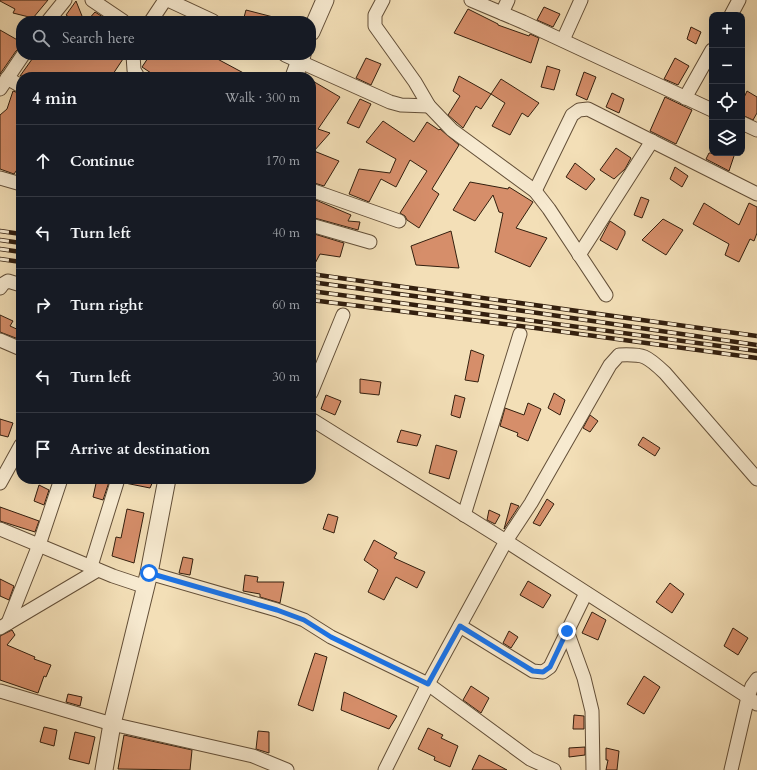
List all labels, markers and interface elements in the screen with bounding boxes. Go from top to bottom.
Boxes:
map controls [709,12,745,156]
button: + [709,12,745,48]
search box [16,16,316,60]
icon: search [30,27,52,49]
text: Search here [62,28,135,48]
button: − [709,48,745,84]
button: locate [709,84,745,120]
text: 4 min [32,87,77,110]
text: Walk · 300 m [225,89,300,107]
button: layers [709,120,745,156]
icon: ahead [32,150,54,172]
text: Continue [70,151,135,171]
text: 170 m [266,152,300,170]
icon: left [32,222,54,244]
text: Turn left [70,223,131,243]
text: 40 m [272,224,300,242]
icon: right [32,294,54,316]
text: Turn right [70,295,143,315]
text: 60 m [272,296,300,314]
icon: left [32,366,54,388]
text: Turn left [70,367,131,387]
text: 30 m [272,368,300,386]
icon: arrive [32,438,54,460]
text: Arrive at destination [70,439,210,459]
route start [140,564,158,582]
route end [558,622,576,640]

